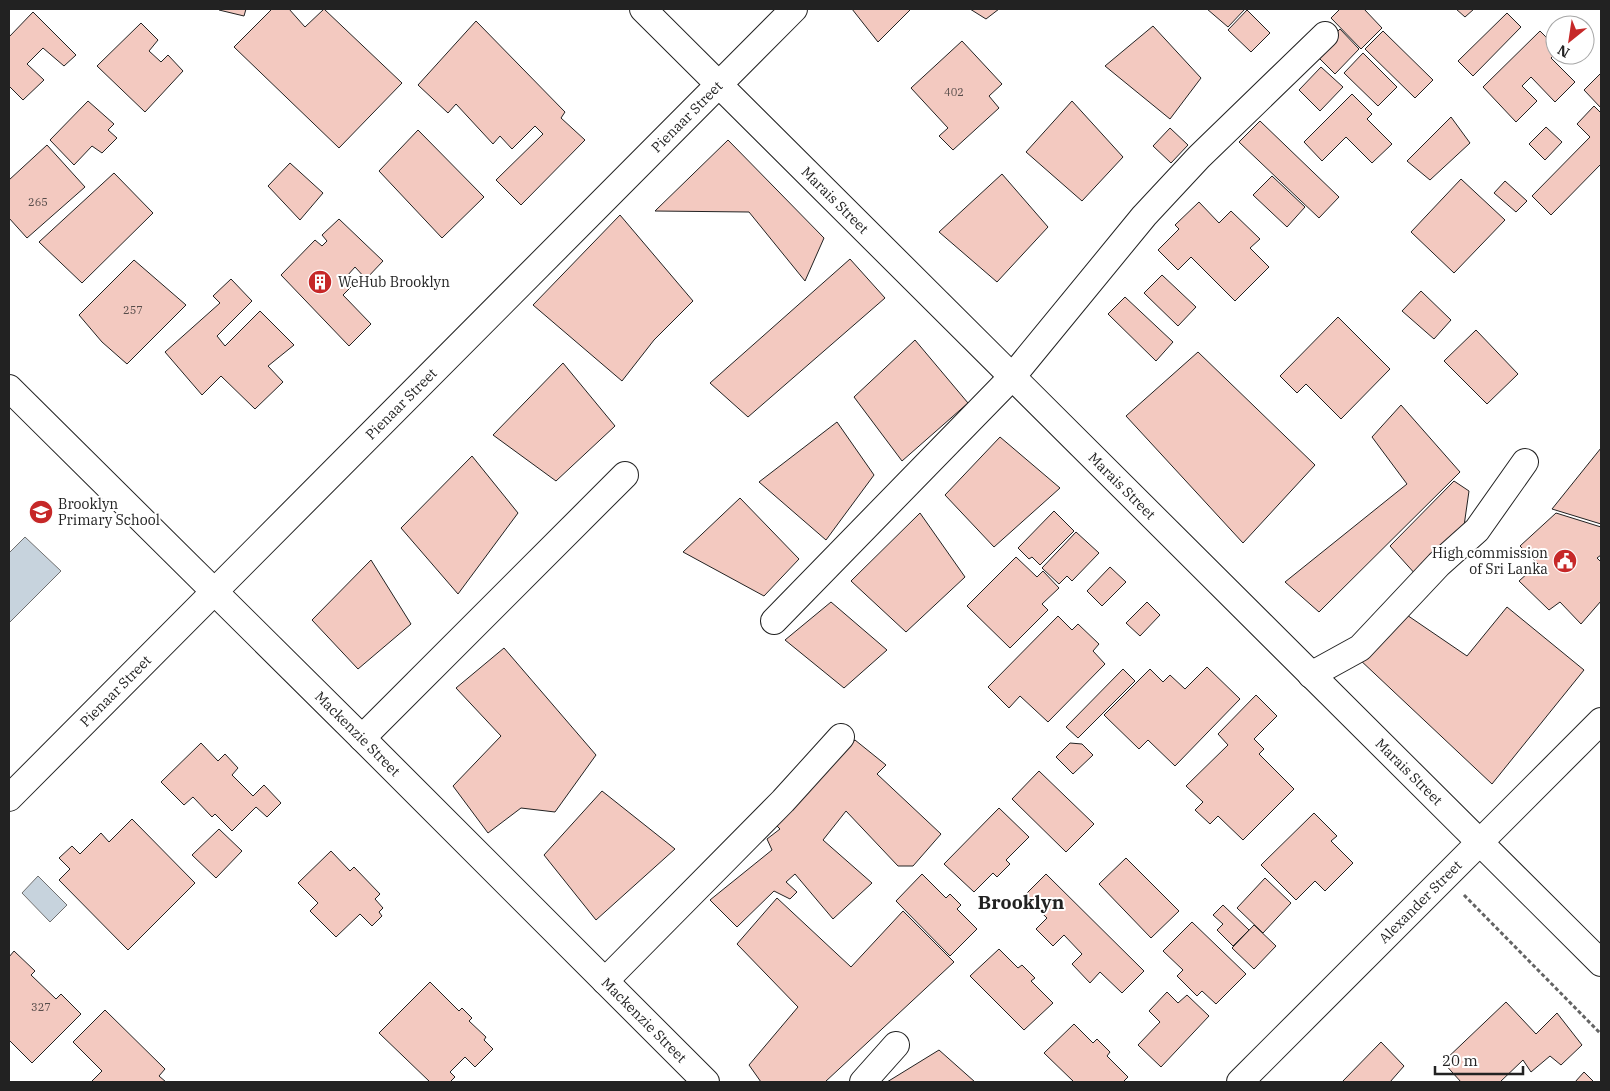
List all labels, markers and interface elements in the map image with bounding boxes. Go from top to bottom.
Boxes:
north arrow [1545,15,1595,65]
text: N [1554,41,1573,62]
street label: Pienaar Street [647,77,726,156]
house number: 402 [944,85,964,99]
street label: Marais Street [798,163,872,238]
house number: 265 [28,195,48,209]
building icon: WeHub Brooklyn [307,269,333,295]
place label: WeHub Brooklyn [338,273,450,291]
house number: 257 [123,303,143,317]
street label: Pienaar Street [362,364,441,443]
street label: Marais Street [1085,449,1159,523]
place label: Brooklyn Primary School [58,495,160,529]
school or university icon: Brooklyn Primary School [28,499,54,525]
place label: High commission of Sri Lanka [1432,544,1548,578]
public building icon: High commission of Sri Lanka [1552,548,1578,574]
street label: Pienaar Street [76,651,155,731]
street label: Mackenzie Street [311,687,404,780]
street label: Marais Street [1372,734,1446,809]
street label: Alexander Street [1375,856,1466,947]
district label: Brooklyn [978,890,1065,914]
street label: Mackenzie Street [598,974,690,1066]
house number: 327 [31,1000,51,1014]
scale bar [1435,1044,1522,1076]
text: 20 m [1442,1051,1478,1070]

